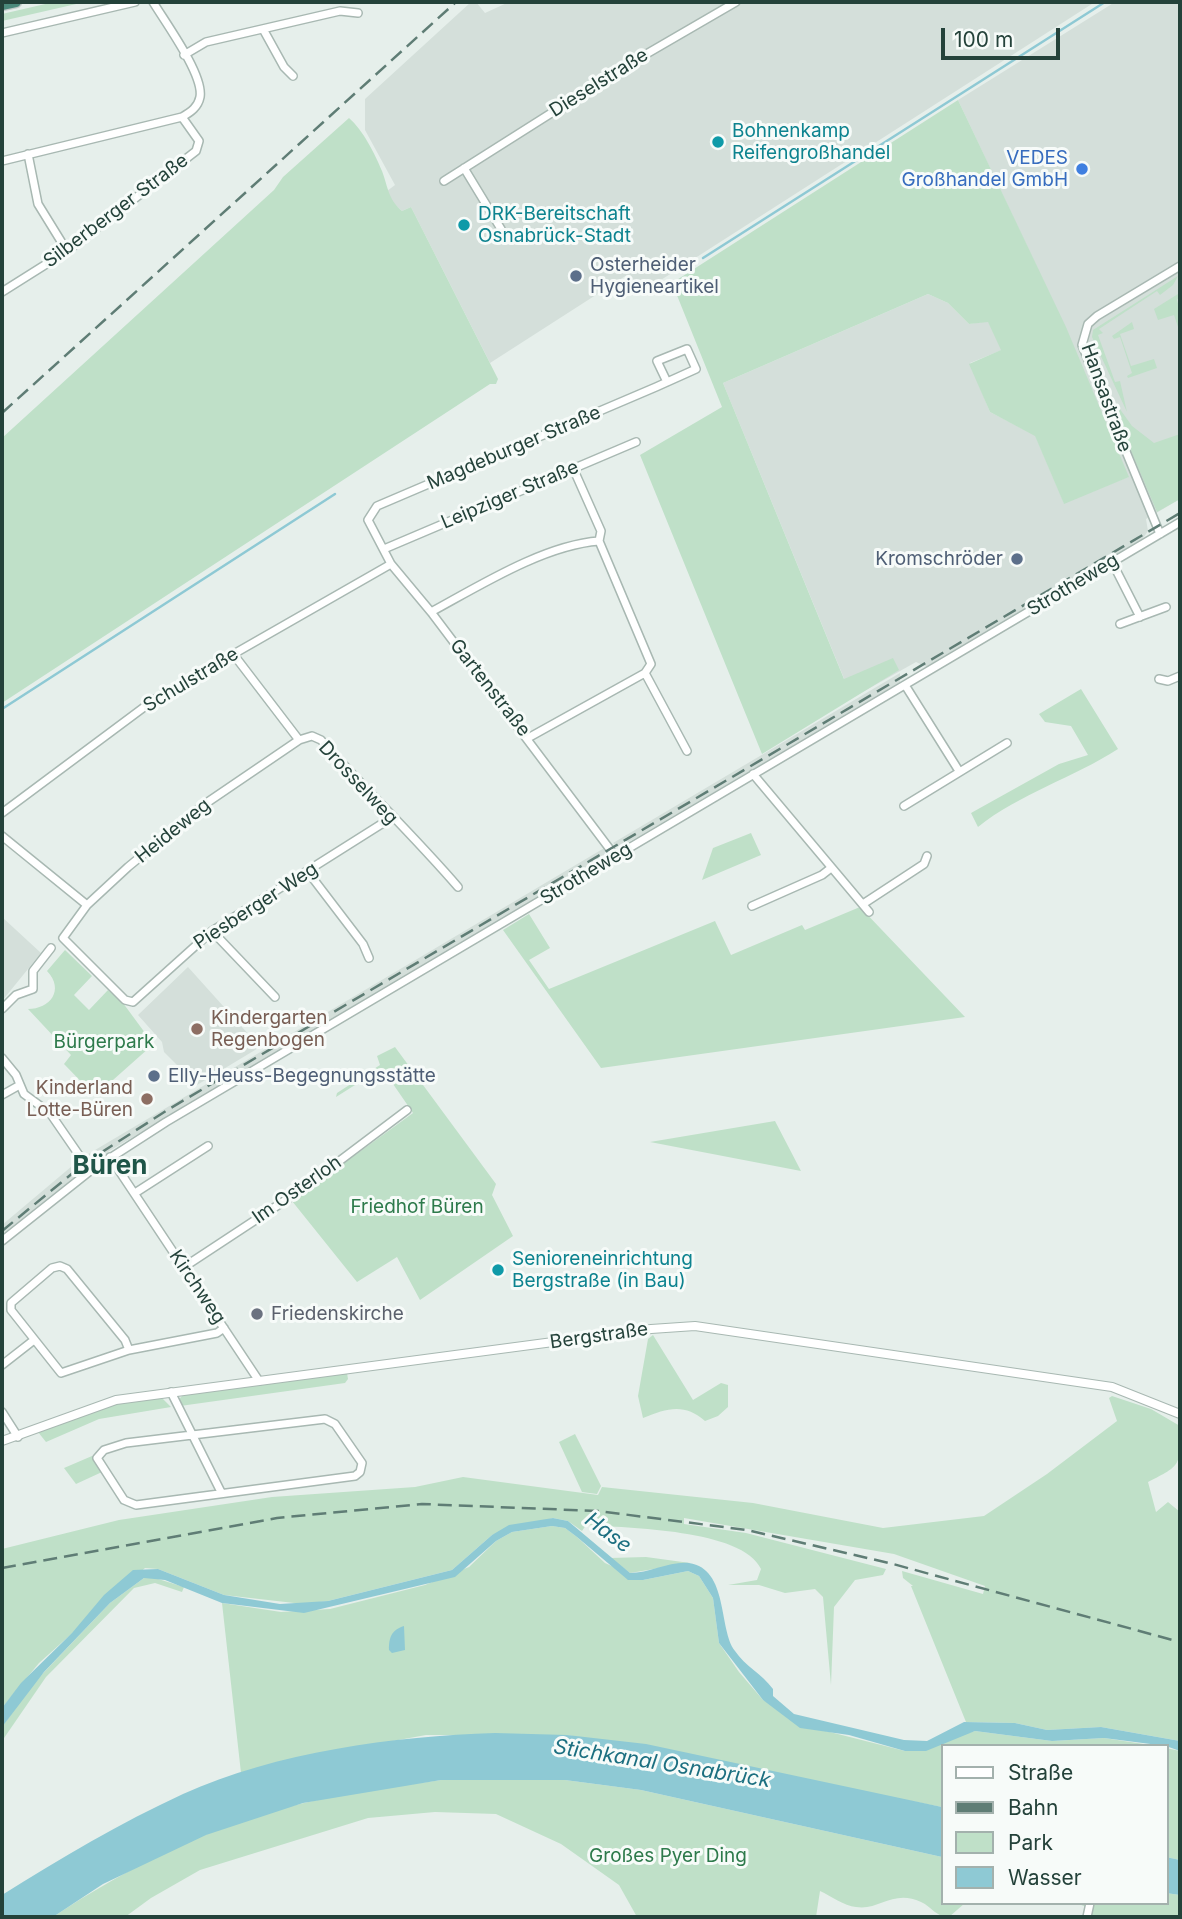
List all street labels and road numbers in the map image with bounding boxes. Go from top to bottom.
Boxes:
street label: Dieselstraße [545,44,653,122]
street label: Silberberger Straße [39,149,193,273]
street label: Hansastraße [1076,341,1136,455]
street label: Magdeburger Straße [424,401,604,495]
street label: Leipziger Straße [438,456,582,534]
street label: Strotheweg [1023,549,1123,621]
street label: Gartenstraße [445,635,535,741]
street label: Schulstraße [139,643,243,717]
street label: Drosselweg [314,737,402,829]
street label: Heideweg [131,794,215,868]
street label: Strotheweg [536,838,636,910]
street label: Piesberger Weg [190,857,322,955]
street label: Im Osterloh [248,1151,346,1229]
street label: Kirchweg [164,1246,230,1328]
street label: Bergstraße [548,1318,650,1354]

